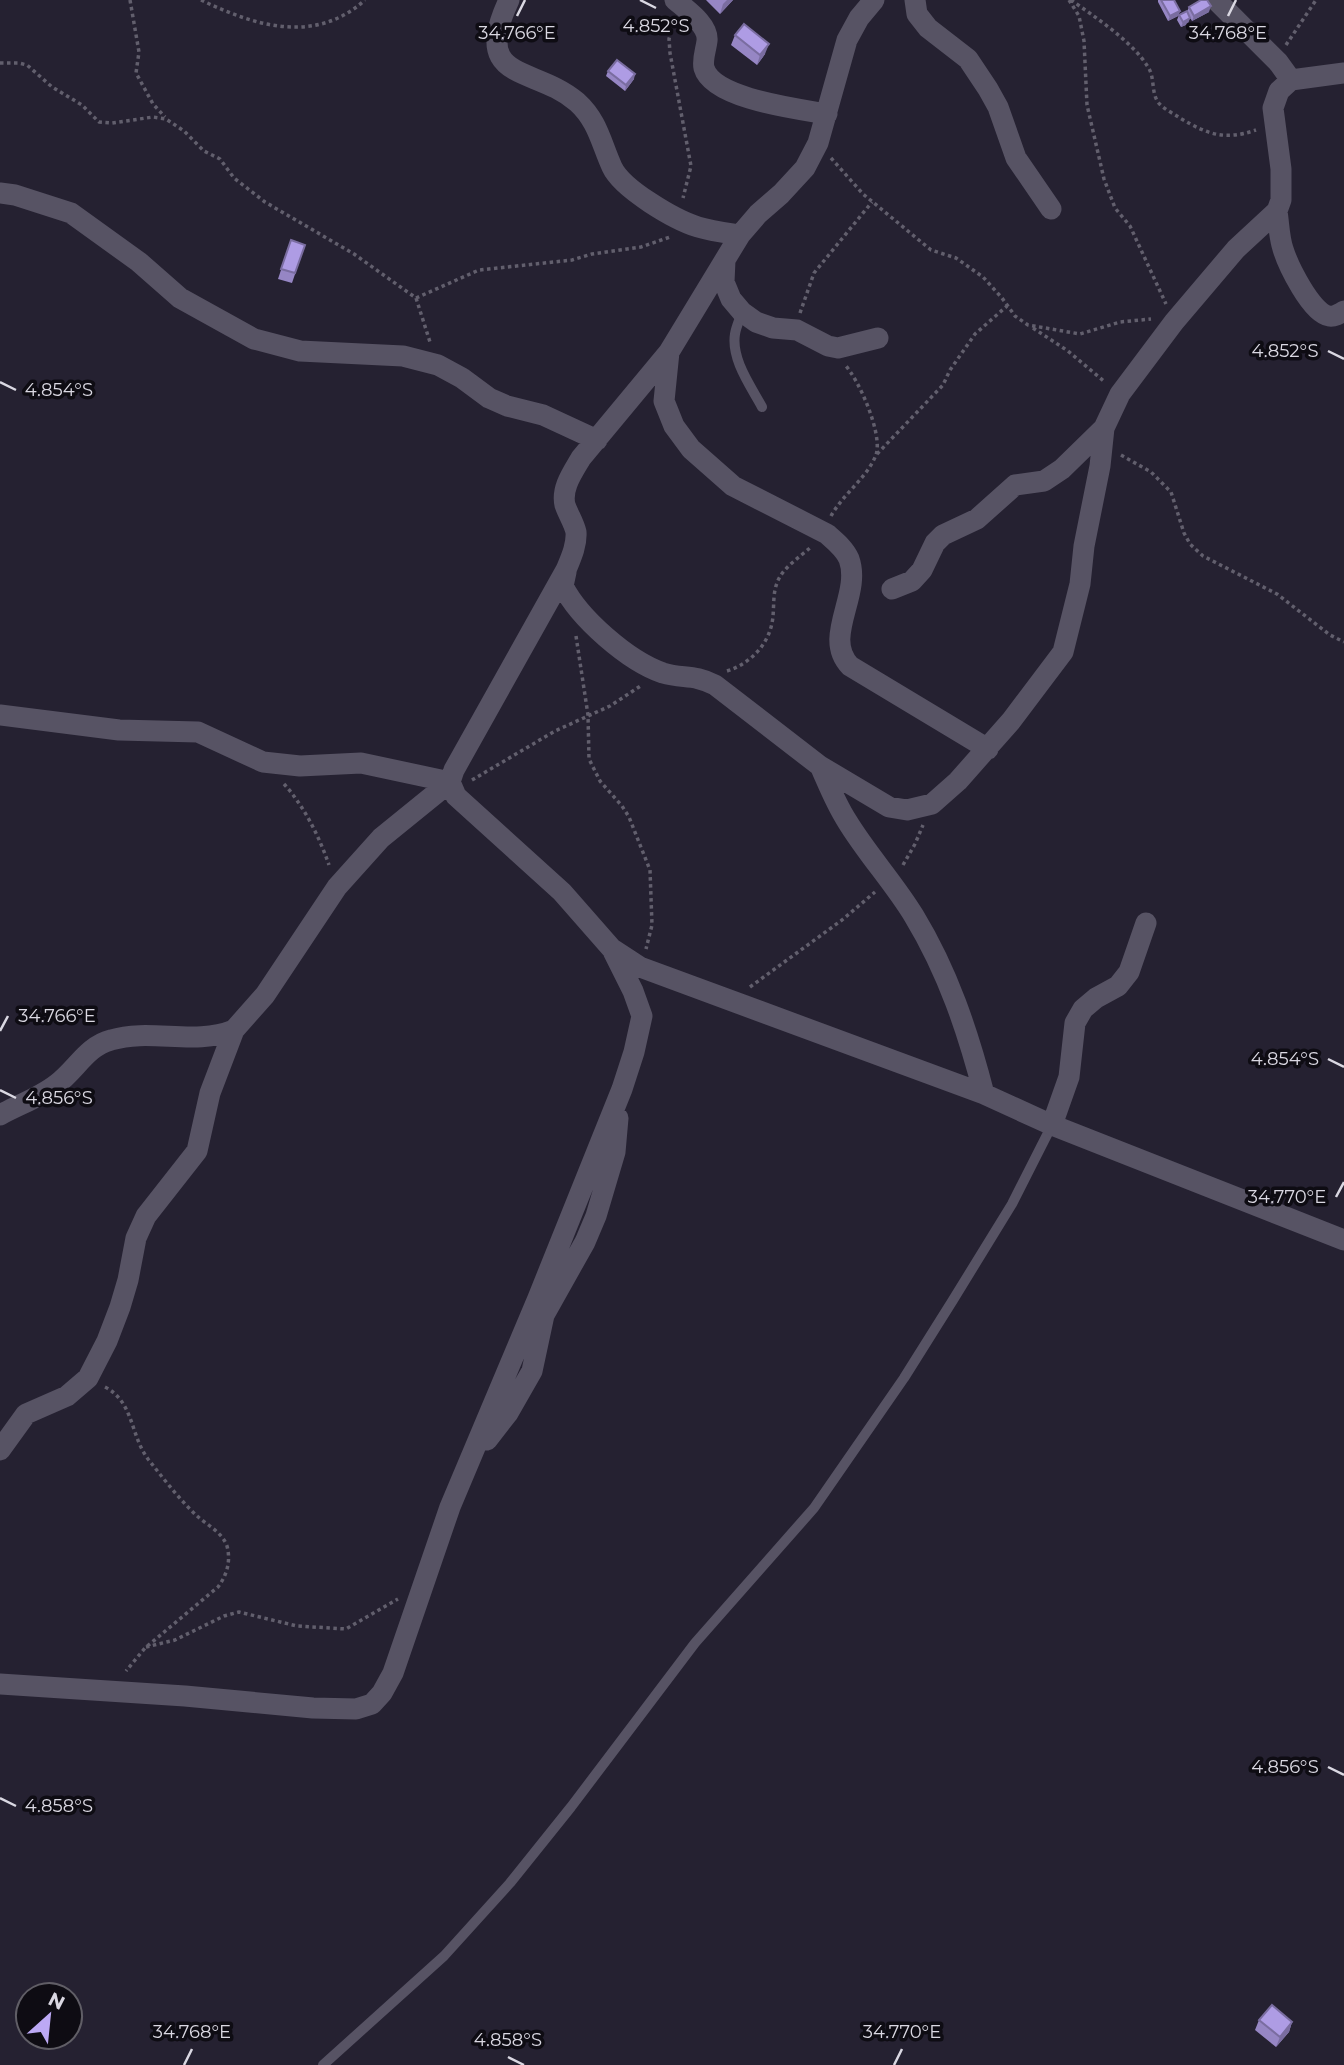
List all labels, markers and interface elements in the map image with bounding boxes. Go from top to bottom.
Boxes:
text: 4.852°S [622,15,690,37]
text: 34.766°E [478,22,556,44]
text: 34.768°E [1189,22,1267,44]
text: 4.852°S [1251,340,1319,362]
text: 4.854°S [25,379,93,401]
text: 34.766°E [18,1005,96,1027]
text: 4.854°S [1251,1048,1319,1070]
text: 4.856°S [25,1087,93,1109]
text: 34.770°E [1248,1186,1326,1208]
text: 4.856°S [1251,1756,1319,1778]
text: 4.858°S [25,1795,93,1817]
north arrow [14,1981,84,2051]
text: N [44,1988,69,2015]
text: 34.768°E [153,2021,231,2043]
text: 34.770°E [863,2021,941,2043]
text: 4.858°S [474,2029,542,2051]

